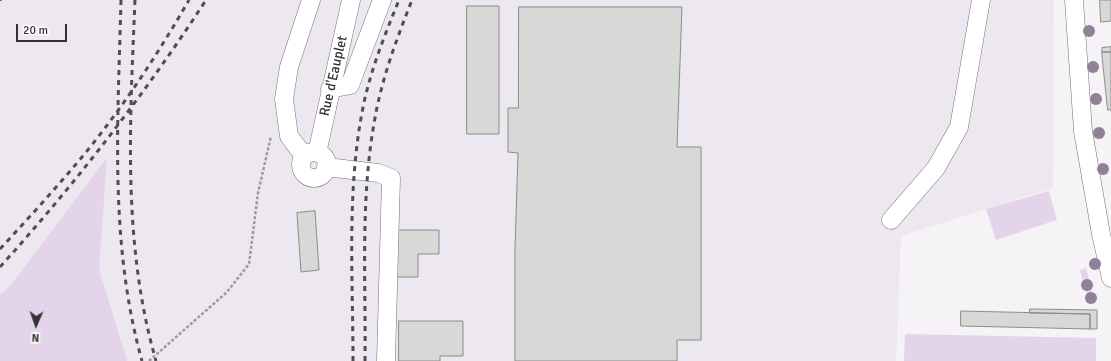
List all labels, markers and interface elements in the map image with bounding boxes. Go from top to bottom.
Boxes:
scale bar [18,16,69,42]
text: 20 m [23,23,48,38]
street label: Rue d'Eauplet [317,34,351,118]
north arrow [16,305,56,345]
text: N [32,331,40,344]

